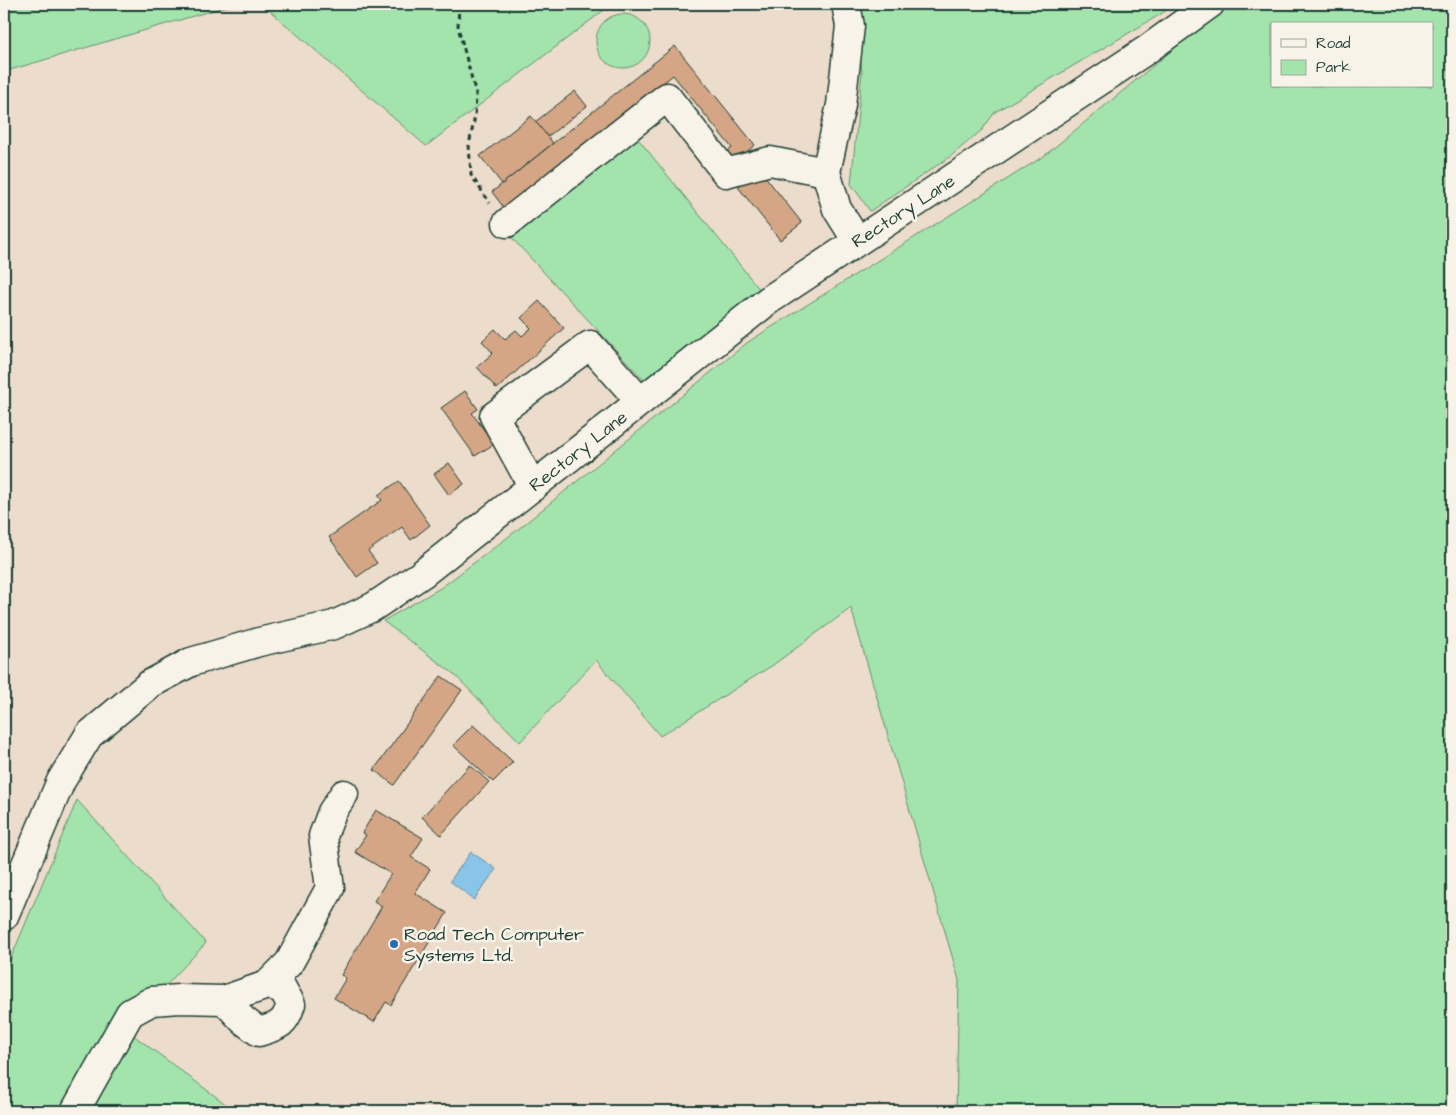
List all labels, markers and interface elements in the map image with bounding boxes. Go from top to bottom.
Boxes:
legend [1271,22,1434,88]
text: Road [1316,33,1351,54]
text: Park [1316,57,1351,78]
street label: Rectory Lane [847,168,961,255]
street label: Rectory Lane [524,405,634,499]
place label: Road Tech Computer Systems Ltd. [404,922,584,969]
marker: Road Tech Computer Systems Ltd. [388,938,400,950]

